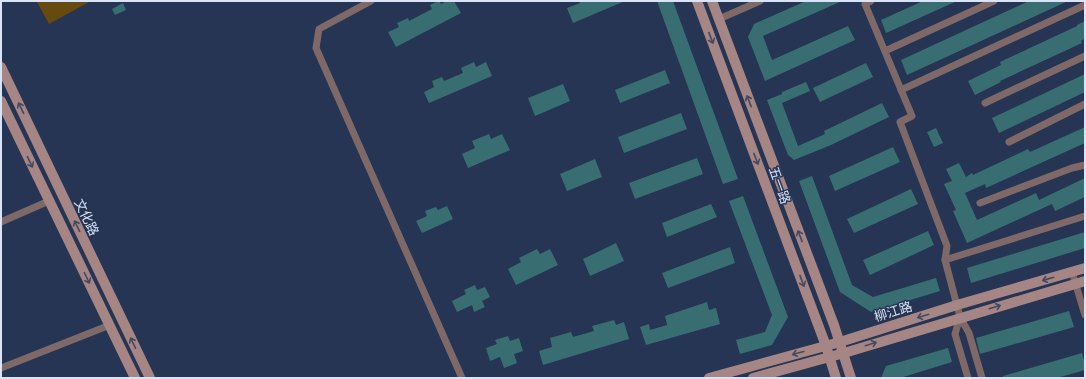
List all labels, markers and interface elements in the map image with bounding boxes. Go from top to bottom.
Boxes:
one-way arrow [707,31,715,43]
one-way arrow [745,96,753,108]
one-way arrow [17,103,24,115]
one-way arrow [753,153,761,165]
one-way arrow [27,155,34,167]
street label: 五一路 [764,164,794,207]
street label: 文化路 [69,196,103,239]
one-way arrow [73,220,80,232]
one-way arrow [796,230,803,243]
one-way arrow [84,272,91,284]
one-way arrow [798,275,806,287]
one-way arrow [1041,276,1054,283]
street label: 柳江路 [872,298,915,326]
one-way arrow [989,303,1002,310]
one-way arrow [917,312,929,320]
one-way arrow [129,337,136,349]
one-way arrow [864,340,877,347]
one-way arrow [792,350,805,357]

